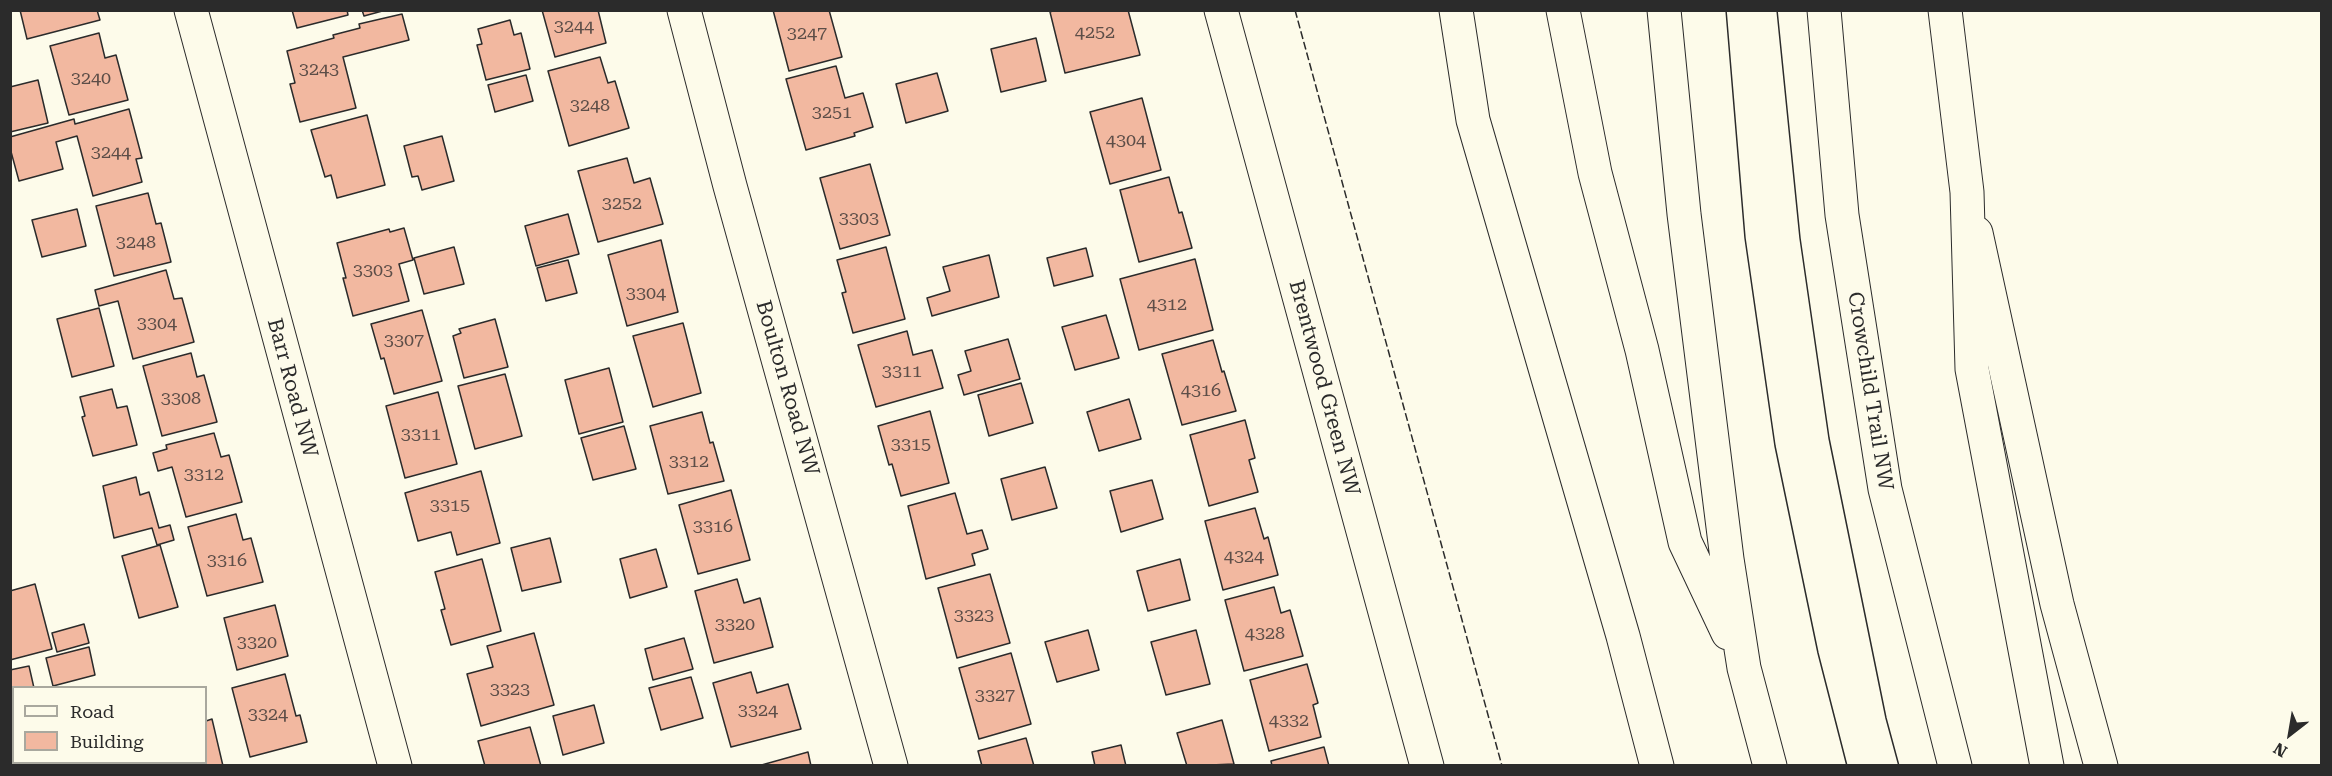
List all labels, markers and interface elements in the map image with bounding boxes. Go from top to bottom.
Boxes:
house number: 3244 [554,16,594,38]
house number: 4252 [1075,22,1115,44]
house number: 3247 [787,23,827,45]
house number: 3243 [299,59,339,81]
house number: 3240 [71,68,111,90]
house number: 3248 [570,95,610,117]
house number: 3251 [812,102,852,124]
house number: 4304 [1106,130,1146,152]
house number: 3244 [91,142,131,164]
house number: 3252 [602,193,642,215]
house number: 3303 [839,208,879,230]
house number: 3248 [116,232,156,254]
house number: 3303 [353,260,393,282]
street label: Brentwood Green NW [1283,277,1365,499]
house number: 3304 [626,283,666,305]
street label: Crowchild Trail NW [1842,290,1898,492]
house number: 4312 [1147,294,1187,316]
street label: Boulton Road NW [750,298,824,478]
house number: 3304 [137,313,177,335]
street label: Barr Road NW [261,316,323,460]
house number: 3307 [384,330,424,352]
house number: 3311 [882,361,922,383]
house number: 4316 [1181,380,1221,402]
house number: 3308 [161,388,201,410]
house number: 3311 [401,424,441,446]
house number: 3315 [891,434,931,456]
house number: 3312 [669,451,709,473]
house number: 3312 [184,464,224,486]
house number: 3315 [430,495,470,517]
house number: 3316 [693,516,733,538]
house number: 4324 [1224,546,1264,568]
house number: 3316 [207,550,247,572]
house number: 3323 [954,605,994,627]
house number: 3320 [715,614,755,636]
house number: 4328 [1245,623,1285,645]
house number: 3320 [237,632,277,654]
house number: 3323 [490,679,530,701]
house number: 3327 [975,685,1015,707]
legend [12,686,207,764]
house number: 3324 [738,700,778,722]
text: Road [70,701,114,722]
house number: 3324 [248,704,288,726]
north arrow [2260,704,2320,764]
house number: 4332 [1269,710,1309,732]
text: Building [70,731,144,752]
text: N [2270,739,2291,761]

